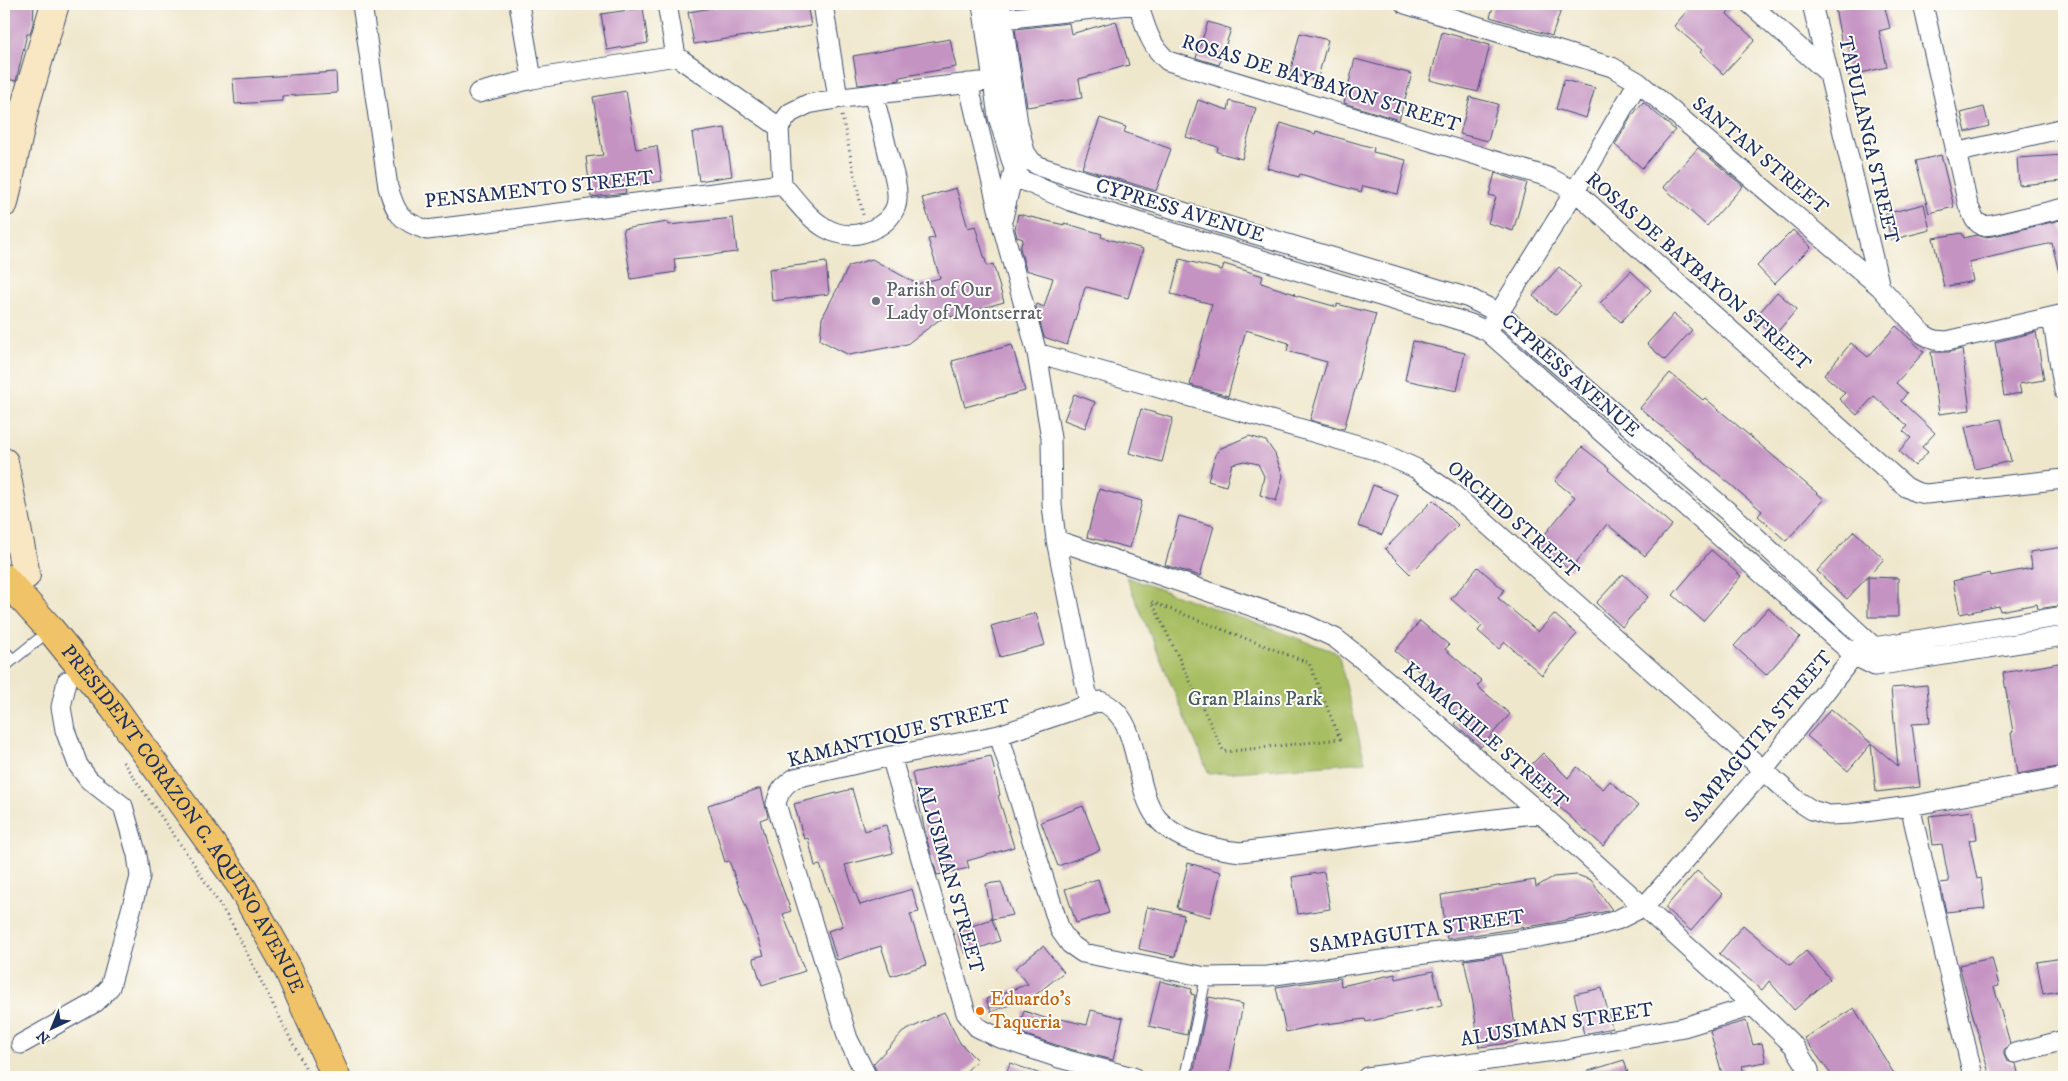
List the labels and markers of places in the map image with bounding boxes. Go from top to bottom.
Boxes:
place label: Parish of Our Lady of Montserrat [886,278,1042,326]
marker: Parish of Our Lady of Montserrat [870,295,882,307]
place label: Eduardo's Taqueria [990,987,1071,1035]
marker: Eduardo's Taqueria [974,1005,986,1017]

